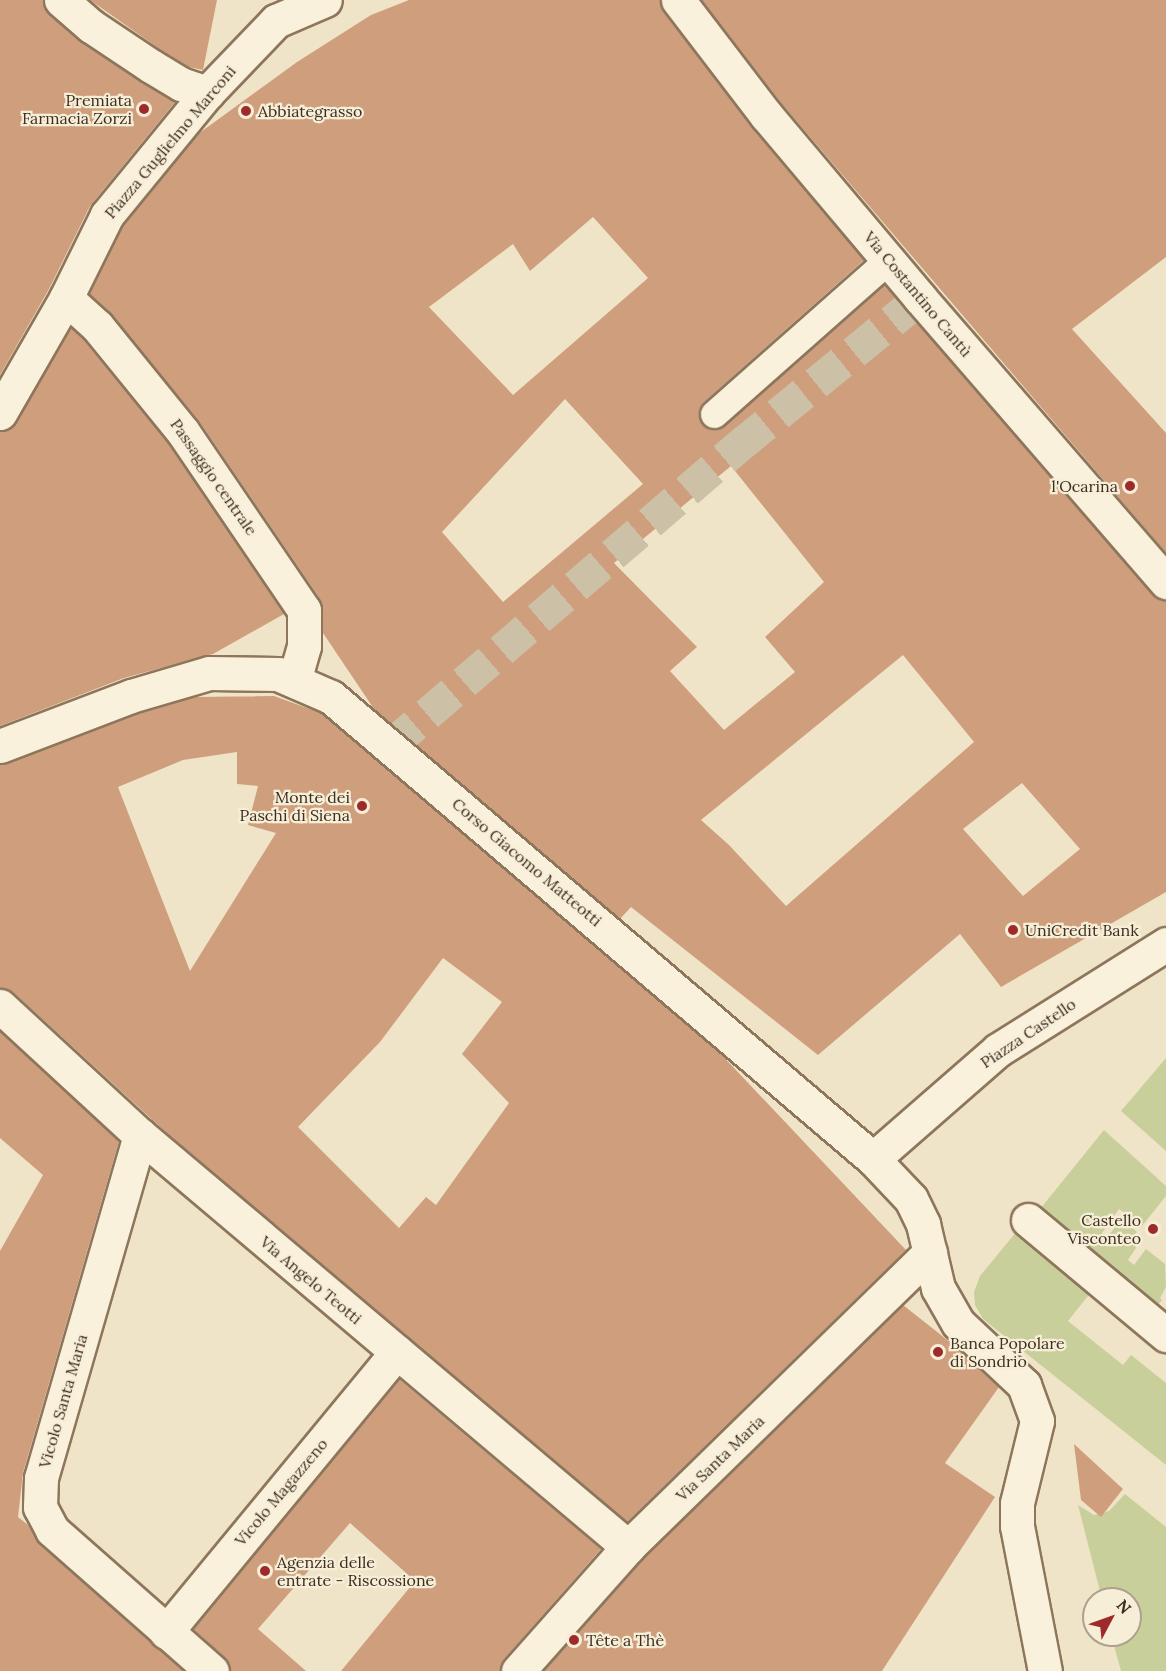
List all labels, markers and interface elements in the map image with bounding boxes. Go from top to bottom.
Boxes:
street label: Piazza Guglielmo Marconi [100,62,240,222]
place label: Premiata Farmacia Zorzi [22,90,132,128]
place label: Abbiategrasso [258,101,362,121]
marker: Premiata Farmacia Zorzi [137,102,151,116]
marker: Abbiategrasso [239,104,253,118]
street label: Via Costantino Cantù [860,227,976,361]
street label: Passaggio centrale [167,415,261,539]
place label: l'Ocarina [1052,476,1118,496]
marker: l'Ocarina [1123,479,1137,493]
place label: Monte dei Paschi di Siena [240,787,350,825]
street label: Corso Giacomo Matteotti [448,794,606,930]
marker: Monte dei Paschi di Siena [355,799,369,813]
place label: UniCredit Bank [1025,920,1139,940]
marker: UniCredit Bank [1006,923,1020,937]
street label: Piazza Castello [977,994,1079,1072]
place label: Castello Visconteo [1067,1210,1141,1248]
marker: Castello Visconteo [1146,1222,1160,1236]
street label: Via Angelo Teotti [256,1232,366,1328]
street label: Vicolo Santa Maria [35,1332,91,1470]
place label: Banca Popolare di Sondrio [950,1333,1065,1371]
marker: Banca Popolare di Sondrio [931,1345,945,1359]
street label: Via Santa Maria [672,1411,768,1505]
street label: Vicolo Magazzeno [230,1434,332,1550]
place label: Agenzia delle entrate - Riscossione [277,1552,434,1590]
marker: Agenzia delle entrate - Riscossione [258,1564,272,1578]
north arrow [1082,1587,1142,1647]
text: N [1112,1595,1136,1618]
place label: Tête a Thè [586,1630,664,1650]
marker: Tête a Thè [567,1633,581,1647]

